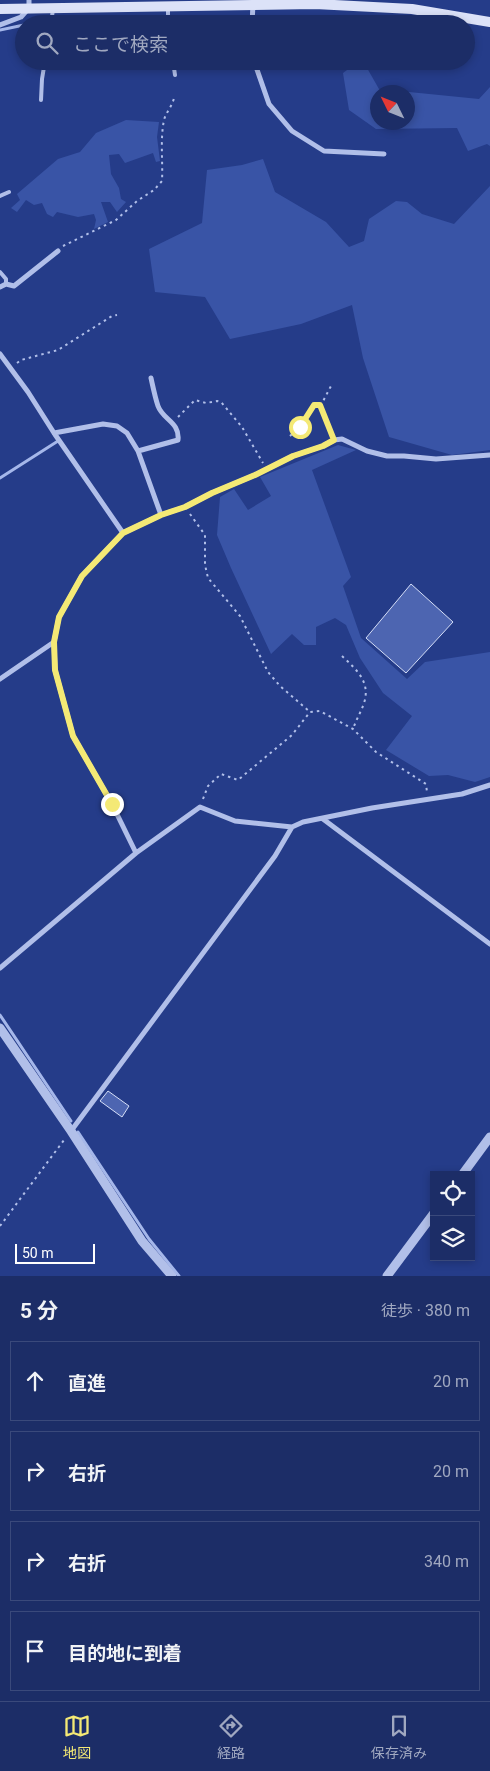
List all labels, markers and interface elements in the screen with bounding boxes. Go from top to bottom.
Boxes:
search box [15,15,475,70]
icon: search [33,29,61,57]
text: ここで検索 [73,33,168,56]
north arrow [370,85,415,130]
route start [289,416,312,439]
route end [101,793,124,816]
map controls [430,1171,475,1261]
button: locate [430,1171,475,1216]
button: layers [430,1216,475,1261]
scale bar [15,1241,95,1264]
text: 50 m [22,1245,54,1261]
text: 5 分 [20,1299,58,1323]
text: 徒歩 · 380 m [381,1301,470,1320]
icon: ahead [21,1367,49,1395]
text: 直進 [68,1372,106,1395]
text: 20 m [433,1372,469,1391]
icon: right [21,1457,49,1485]
text: 右折 [68,1462,106,1485]
text: 20 m [433,1462,469,1481]
icon: right [21,1547,49,1575]
text: 右折 [68,1552,106,1575]
text: 340 m [424,1552,469,1571]
icon: arrive [21,1637,49,1665]
text: 目的地に到着 [68,1642,182,1665]
tab: 地図 [63,1712,91,1762]
tab: 経路 [217,1712,245,1762]
tab: 保存済み [371,1712,427,1762]

